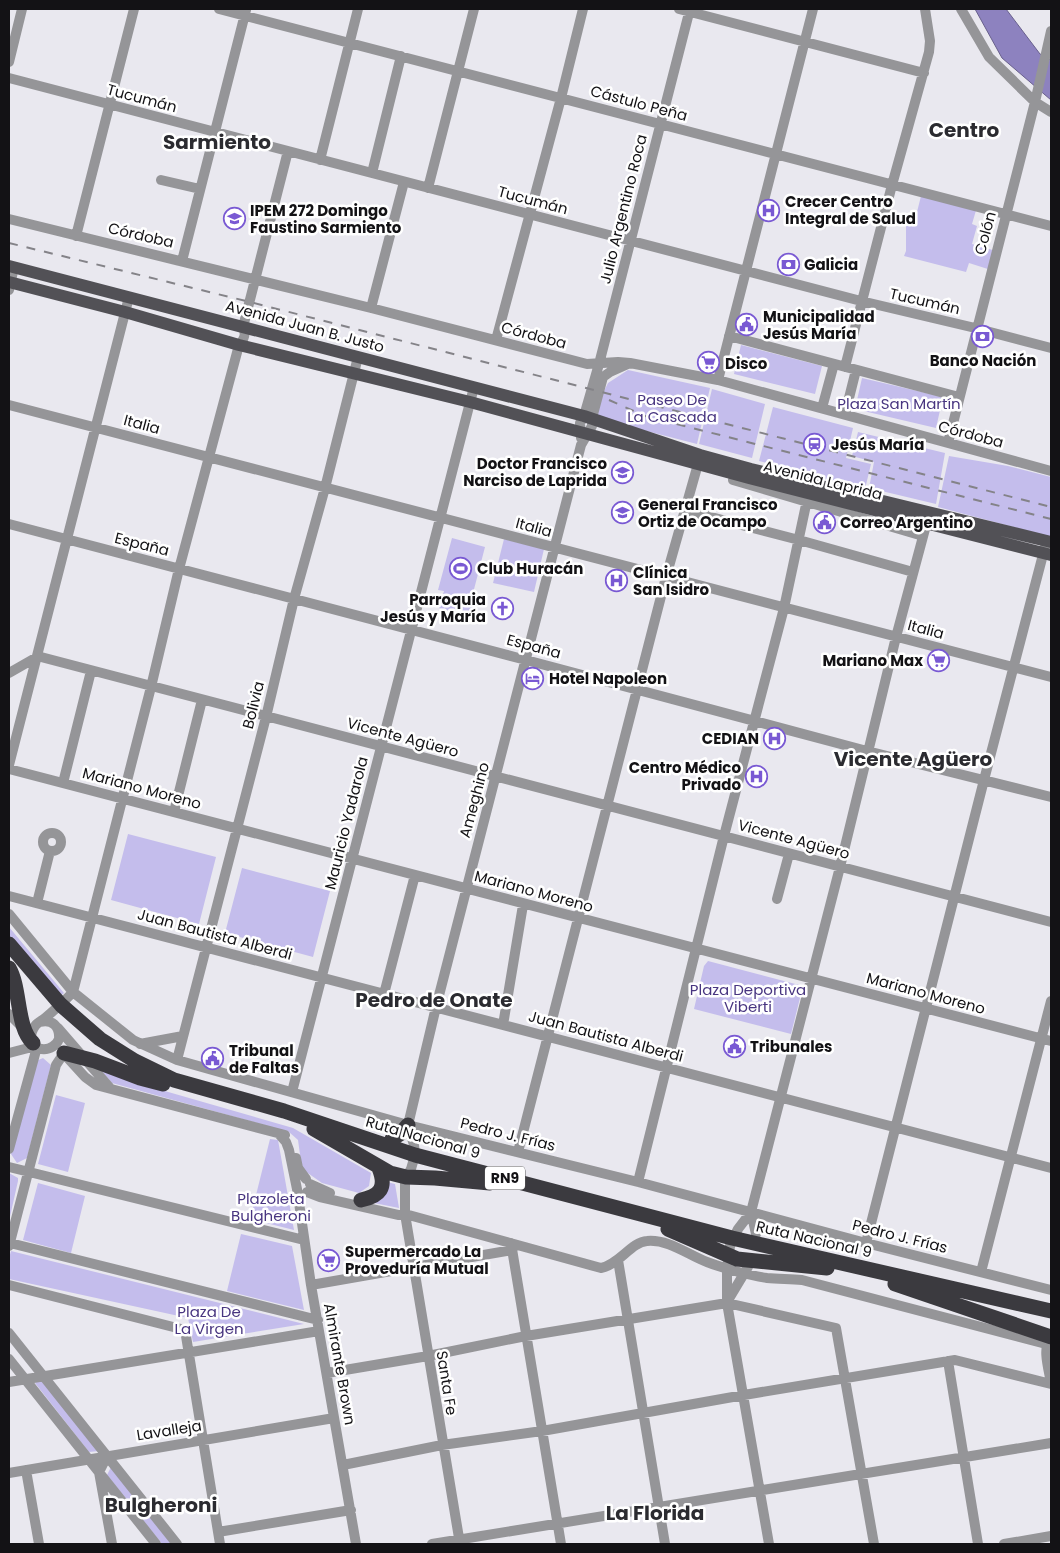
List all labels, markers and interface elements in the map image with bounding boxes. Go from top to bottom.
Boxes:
street label: Tucumán [105,79,179,117]
street label: Cástulo Peña [588,80,690,126]
district label: Centro [929,116,999,144]
district label: Sarmiento [163,128,271,156]
street label: Julio Argentino Roca [594,132,652,286]
street label: Tucumán [496,181,570,219]
place label: Crecer Centro Integral de Salud [785,191,916,229]
hospital icon: Crecer Centro Integral de Salud [757,198,781,222]
place label: IPEM 272 Domingo Faustino Sarmiento [250,200,402,238]
school or university icon: IPEM 272 Domingo Faustino Sarmiento [222,207,246,231]
street label: Colón [969,209,1001,257]
street label: Córdoba [106,217,176,253]
bank icon: Galicia [776,252,800,276]
place label: Galicia [804,254,858,275]
street label: Tucumán [888,283,962,319]
street label: Avenida Juan B. Justo [223,295,387,357]
place label: Municipalidad Jesús María [763,306,875,344]
public building icon: Municipalidad Jesús María [735,313,759,337]
street label: Córdoba [499,316,569,354]
bank icon: Banco Nación [971,325,995,349]
place label: Banco Nación [930,350,1036,371]
supermarket icon: Disco [697,351,721,375]
place label: Disco [725,353,768,374]
park label: Paseo De La Cascada [627,389,717,427]
park label: Plaza San Martín [837,393,961,414]
street label: Italia [122,409,162,439]
street label: Córdoba [936,415,1006,453]
station icon: Jesús María [803,432,827,456]
place label: Jesús María [831,434,924,455]
place label: Doctor Francisco Narciso de Laprida [463,453,607,491]
street label: Avenida Laprida [761,455,885,505]
school or university icon: Doctor Francisco Narciso de Laprida [611,460,635,484]
place label: General Francisco Ortiz de Ocampo [638,494,778,532]
school or university icon: General Francisco Ortiz de Ocampo [610,501,634,525]
public building icon: Correo Argentino [812,510,836,534]
street label: Italia [514,512,554,542]
place label: Correo Argentino [840,512,973,533]
street label: España [113,527,171,561]
sports icon: Club Huracán [449,556,473,580]
place label: Club Huracán [477,558,583,579]
place label: Clínica San Isidro [633,562,710,600]
hospital icon: Clínica San Isidro [605,569,629,593]
place label: Parroquia Jesús y María [380,589,486,627]
church icon: Parroquia Jesús y María [490,596,514,620]
street label: Italia [906,614,946,644]
street label: España [504,629,564,663]
supermarket icon: Mariano Max [927,648,951,672]
place label: Mariano Max [822,650,923,671]
hotel icon: Hotel Napoleon [521,666,545,690]
place label: Hotel Napoleon [549,668,667,689]
street label: Bolivia [237,679,269,731]
street label: Vicente Agüero [345,712,461,762]
hospital icon: CEDIAN [763,726,787,750]
place label: CEDIAN [702,728,759,749]
district label: Vicente Agüero [834,745,993,773]
street label: Mauricio Yadarola [319,754,373,892]
place label: Centro Médico Privado [629,757,741,795]
street label: Ameghino [454,760,494,840]
street label: Mariano Moreno [80,762,204,814]
hospital icon: Centro Médico Privado [745,764,769,788]
street label: Vicente Agüero [736,814,852,864]
street label: Mariano Moreno [472,865,596,917]
street label: Juan Bautista Alberdi [135,903,295,965]
street label: Mariano Moreno [864,967,988,1019]
park label: Plaza Deportiva Viberti [690,979,806,1017]
district label: Pedro de Onate [355,986,513,1014]
street label: Juan Bautista Alberdi [526,1005,686,1067]
public building icon: Tribunales [722,1034,746,1058]
place label: Tribunales [750,1036,832,1057]
place label: Tribunal de Faltas [229,1040,299,1078]
public building icon: Tribunal de Faltas [201,1047,225,1071]
street label: Ruta Nacional 9 [363,1111,483,1163]
street label: Pedro J. Frías [458,1112,558,1156]
road number: RN9 [485,1166,525,1190]
park label: Plazoleta Bulgheroni [231,1188,311,1226]
street label: Pedro J. Frías [850,1214,950,1258]
street label: Ruta Nacional 9 [754,1215,874,1263]
place label: Supermercado La Proveduría Mutual [345,1241,489,1279]
supermarket icon: Supermercado La Proveduría Mutual [317,1248,341,1272]
park label: Plaza De La Virgen [174,1301,244,1339]
street label: Almirante Brown [319,1301,361,1427]
street label: Santa Fe [432,1349,462,1417]
street label: Lavalleja [135,1414,203,1446]
district label: Bulgheroni [105,1491,217,1519]
district label: La Florida [606,1499,704,1527]

